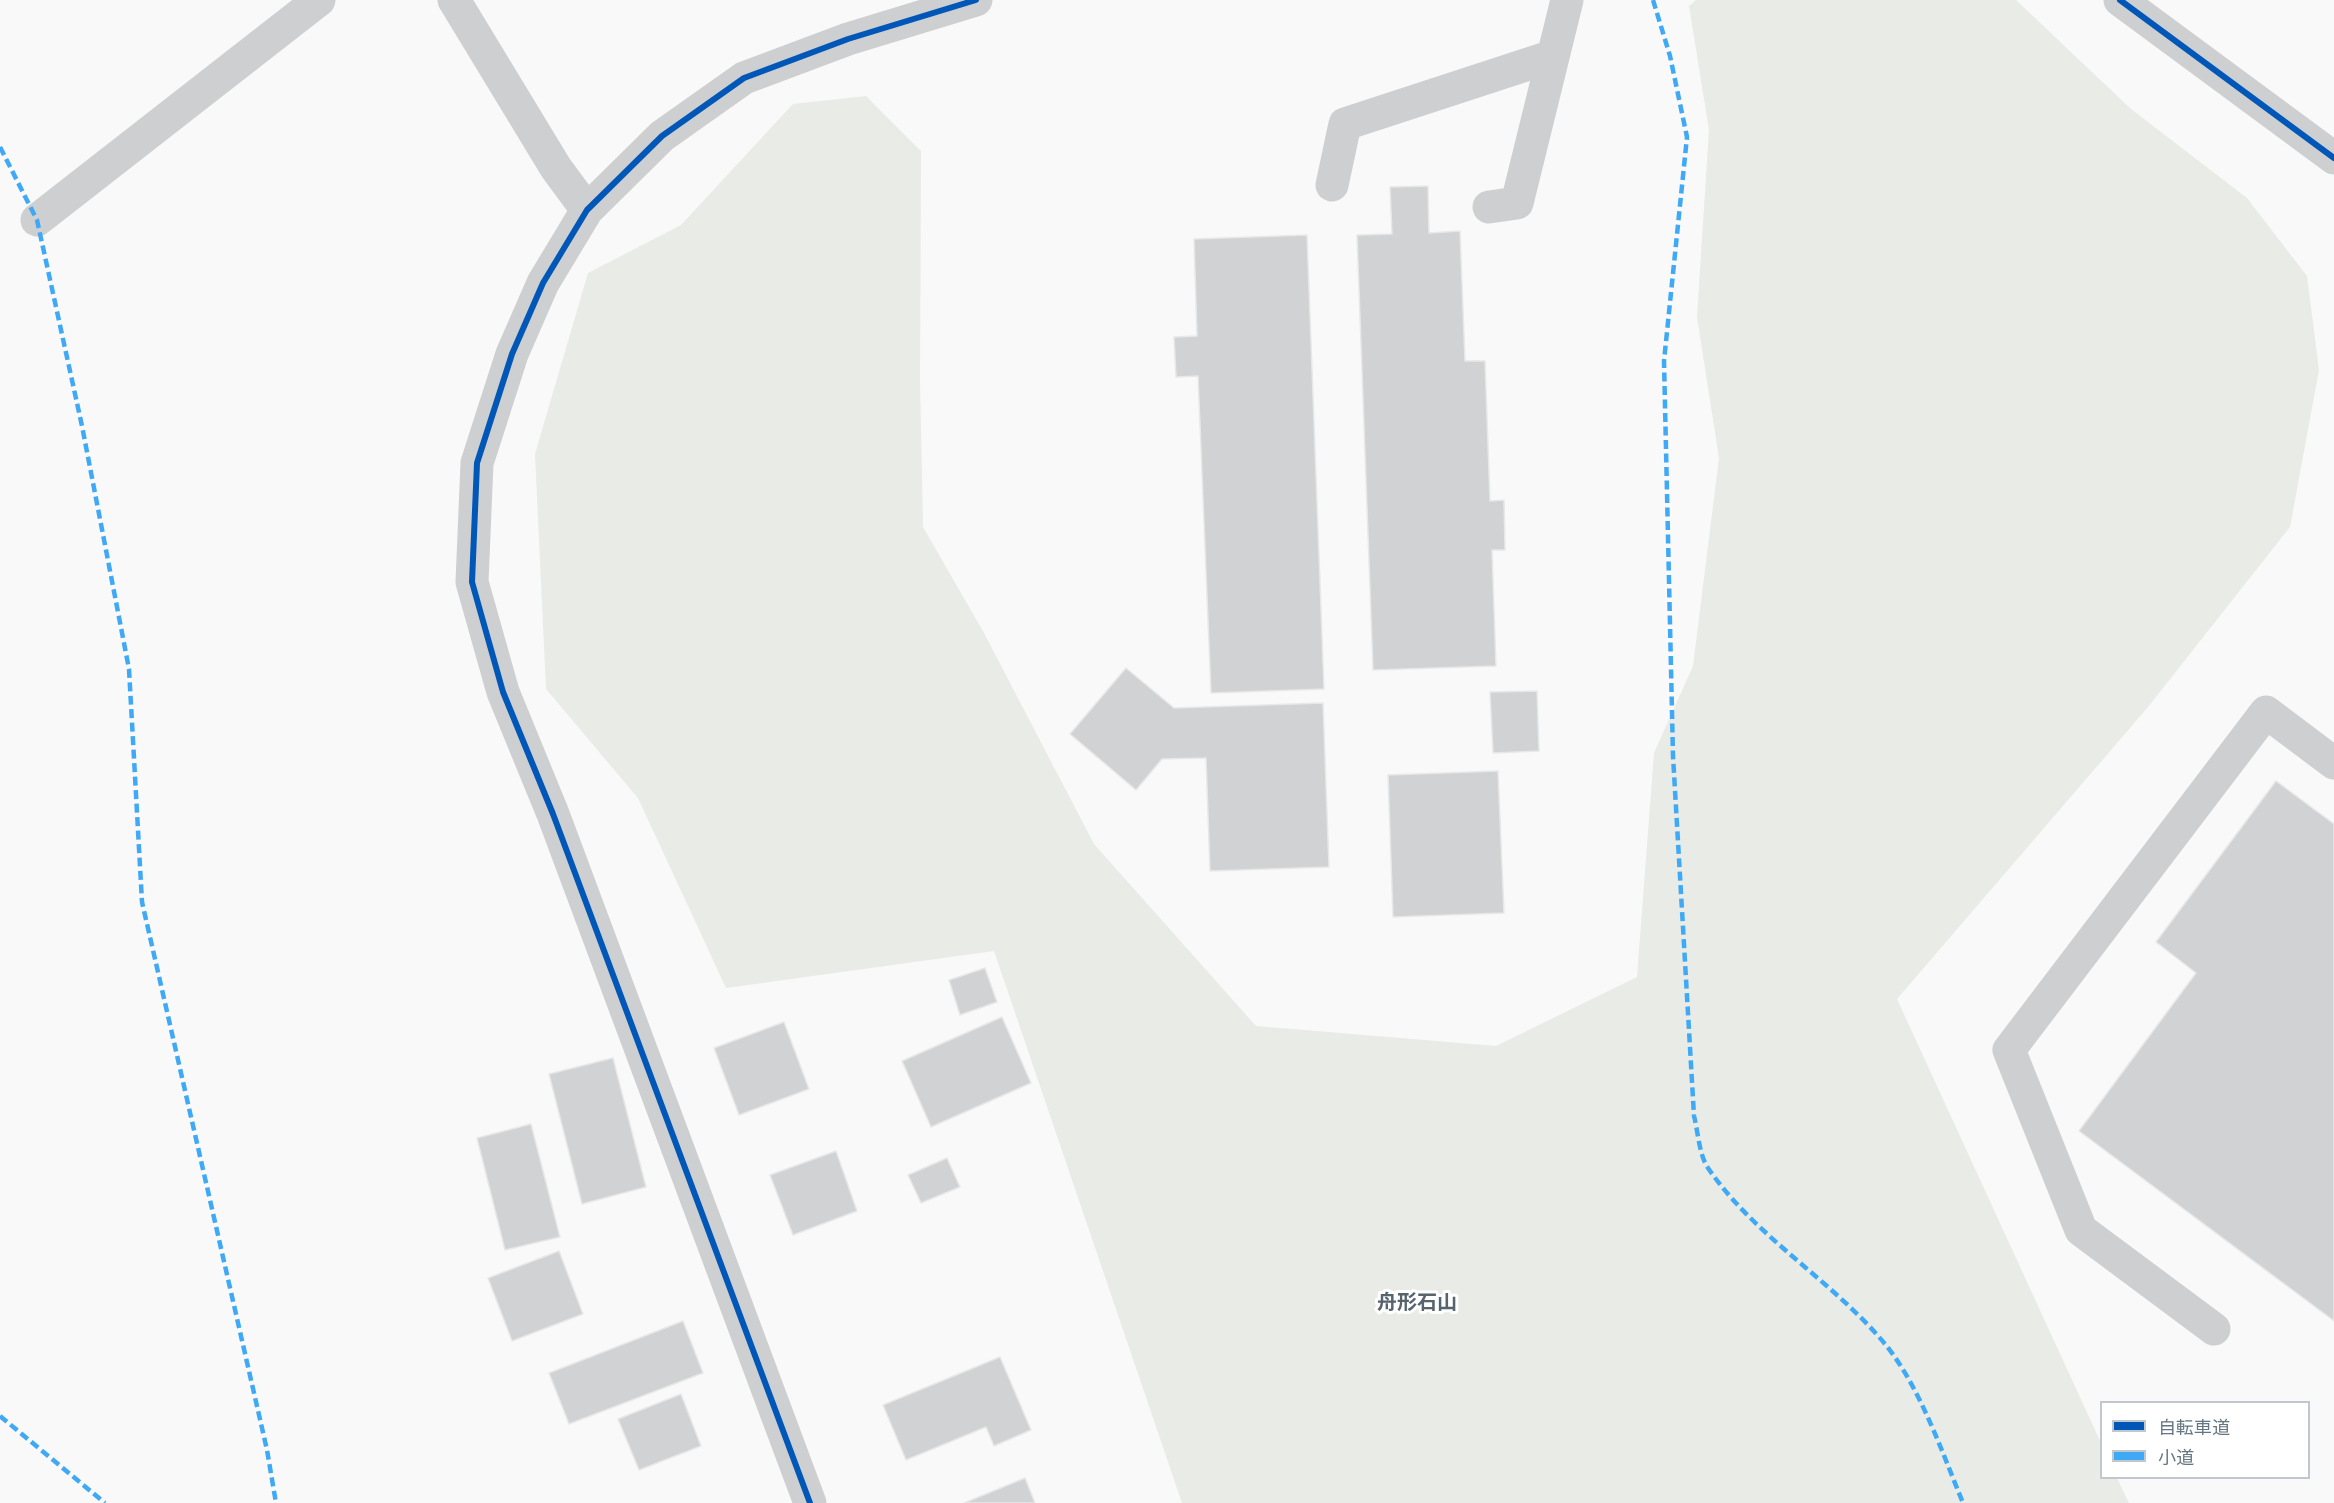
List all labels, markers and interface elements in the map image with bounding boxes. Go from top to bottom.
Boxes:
district label: 舟形石山 [1377,1291,1457,1315]
legend [2100,1401,2310,1479]
text: 自転車道 [2158,1415,2230,1439]
text: 小道 [2158,1445,2194,1469]

